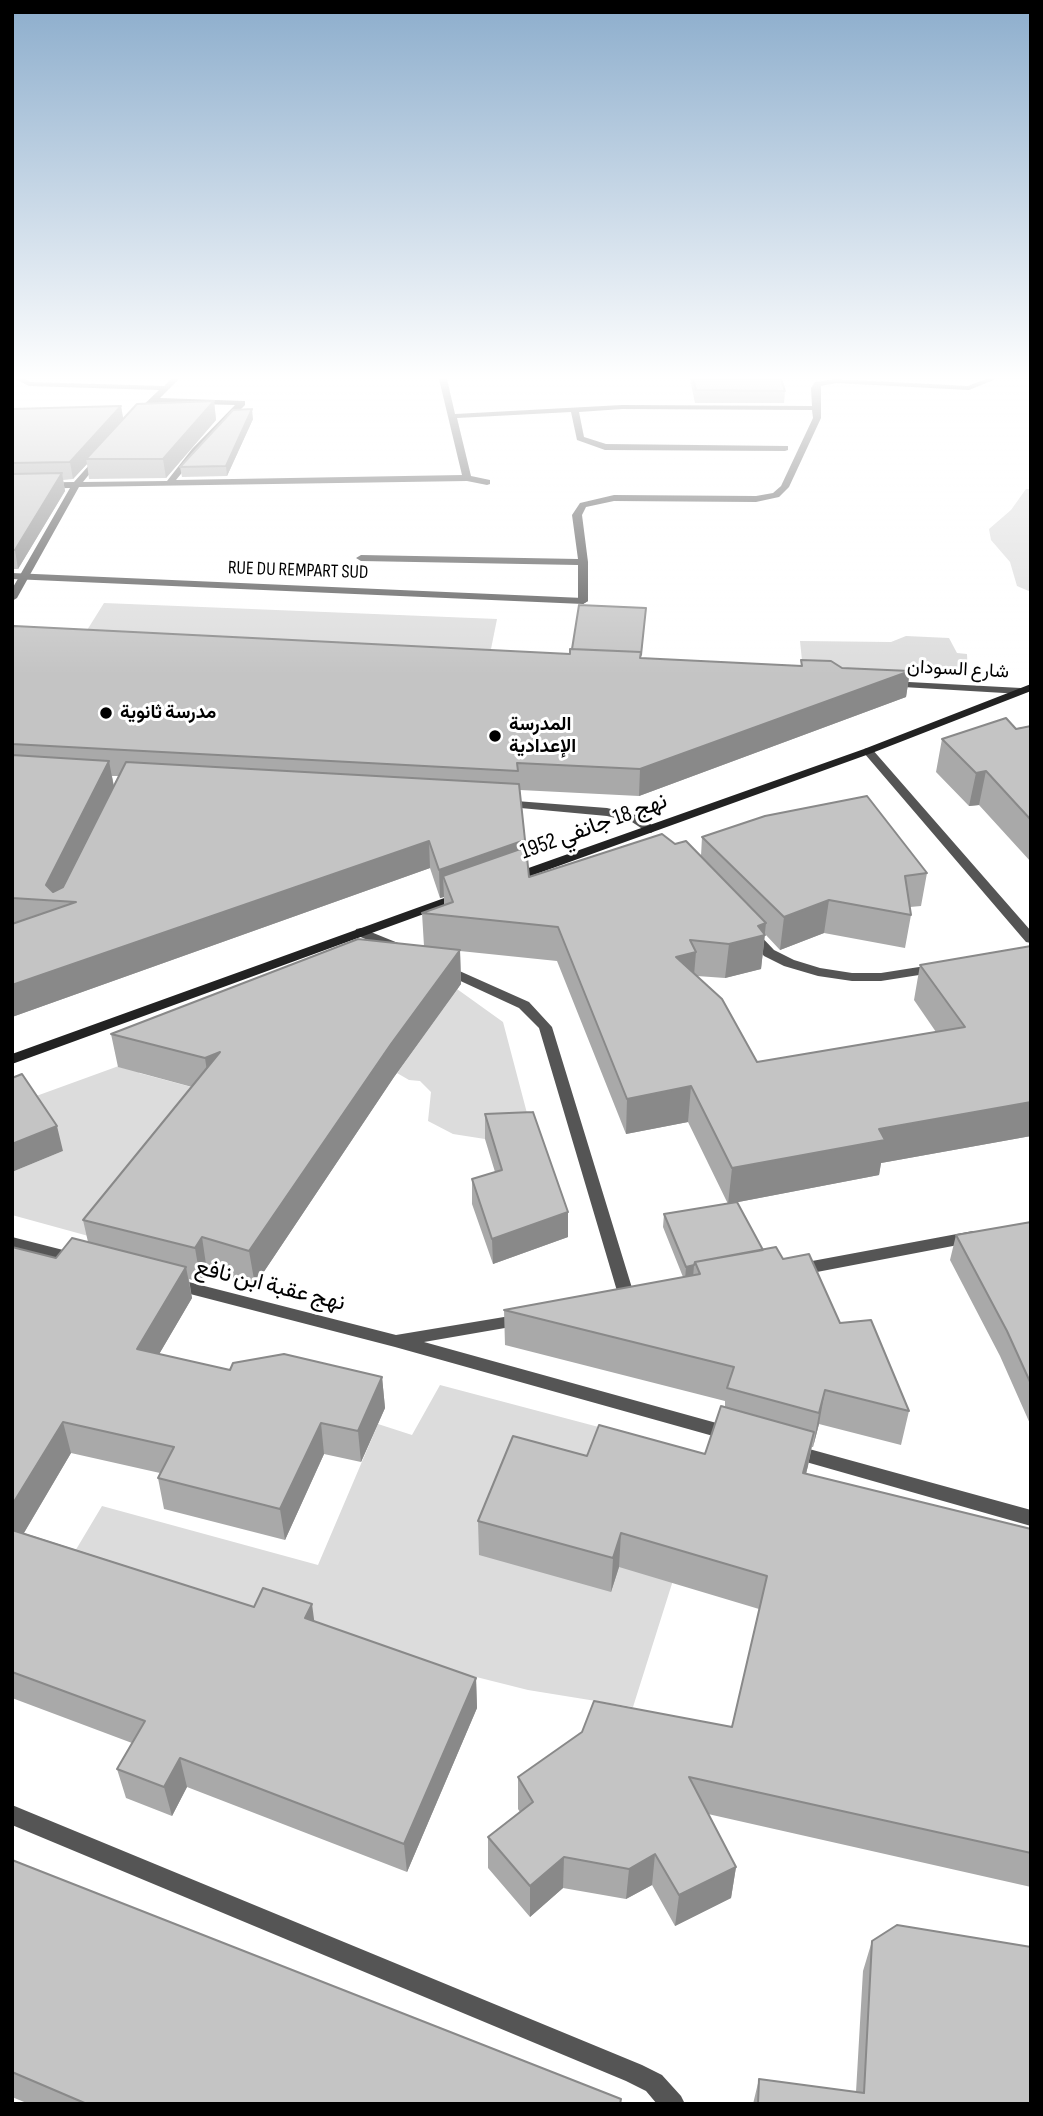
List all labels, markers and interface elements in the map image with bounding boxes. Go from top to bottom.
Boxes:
street label: RUE DU REMPART SUD [227,557,369,585]
street label: شارع السودان [906,656,1010,684]
place label: مدرسة ثانوية [120,702,216,724]
marker: مدرسة ثانوية [98,705,114,721]
place label: المدرسة الإعدادية [509,714,576,758]
marker: المدرسة الإعدادية [487,728,503,744]
street label: نهج 18 جانفي 1952 [517,788,671,866]
street label: نهج عقبة ابن نافع [192,1254,348,1318]

